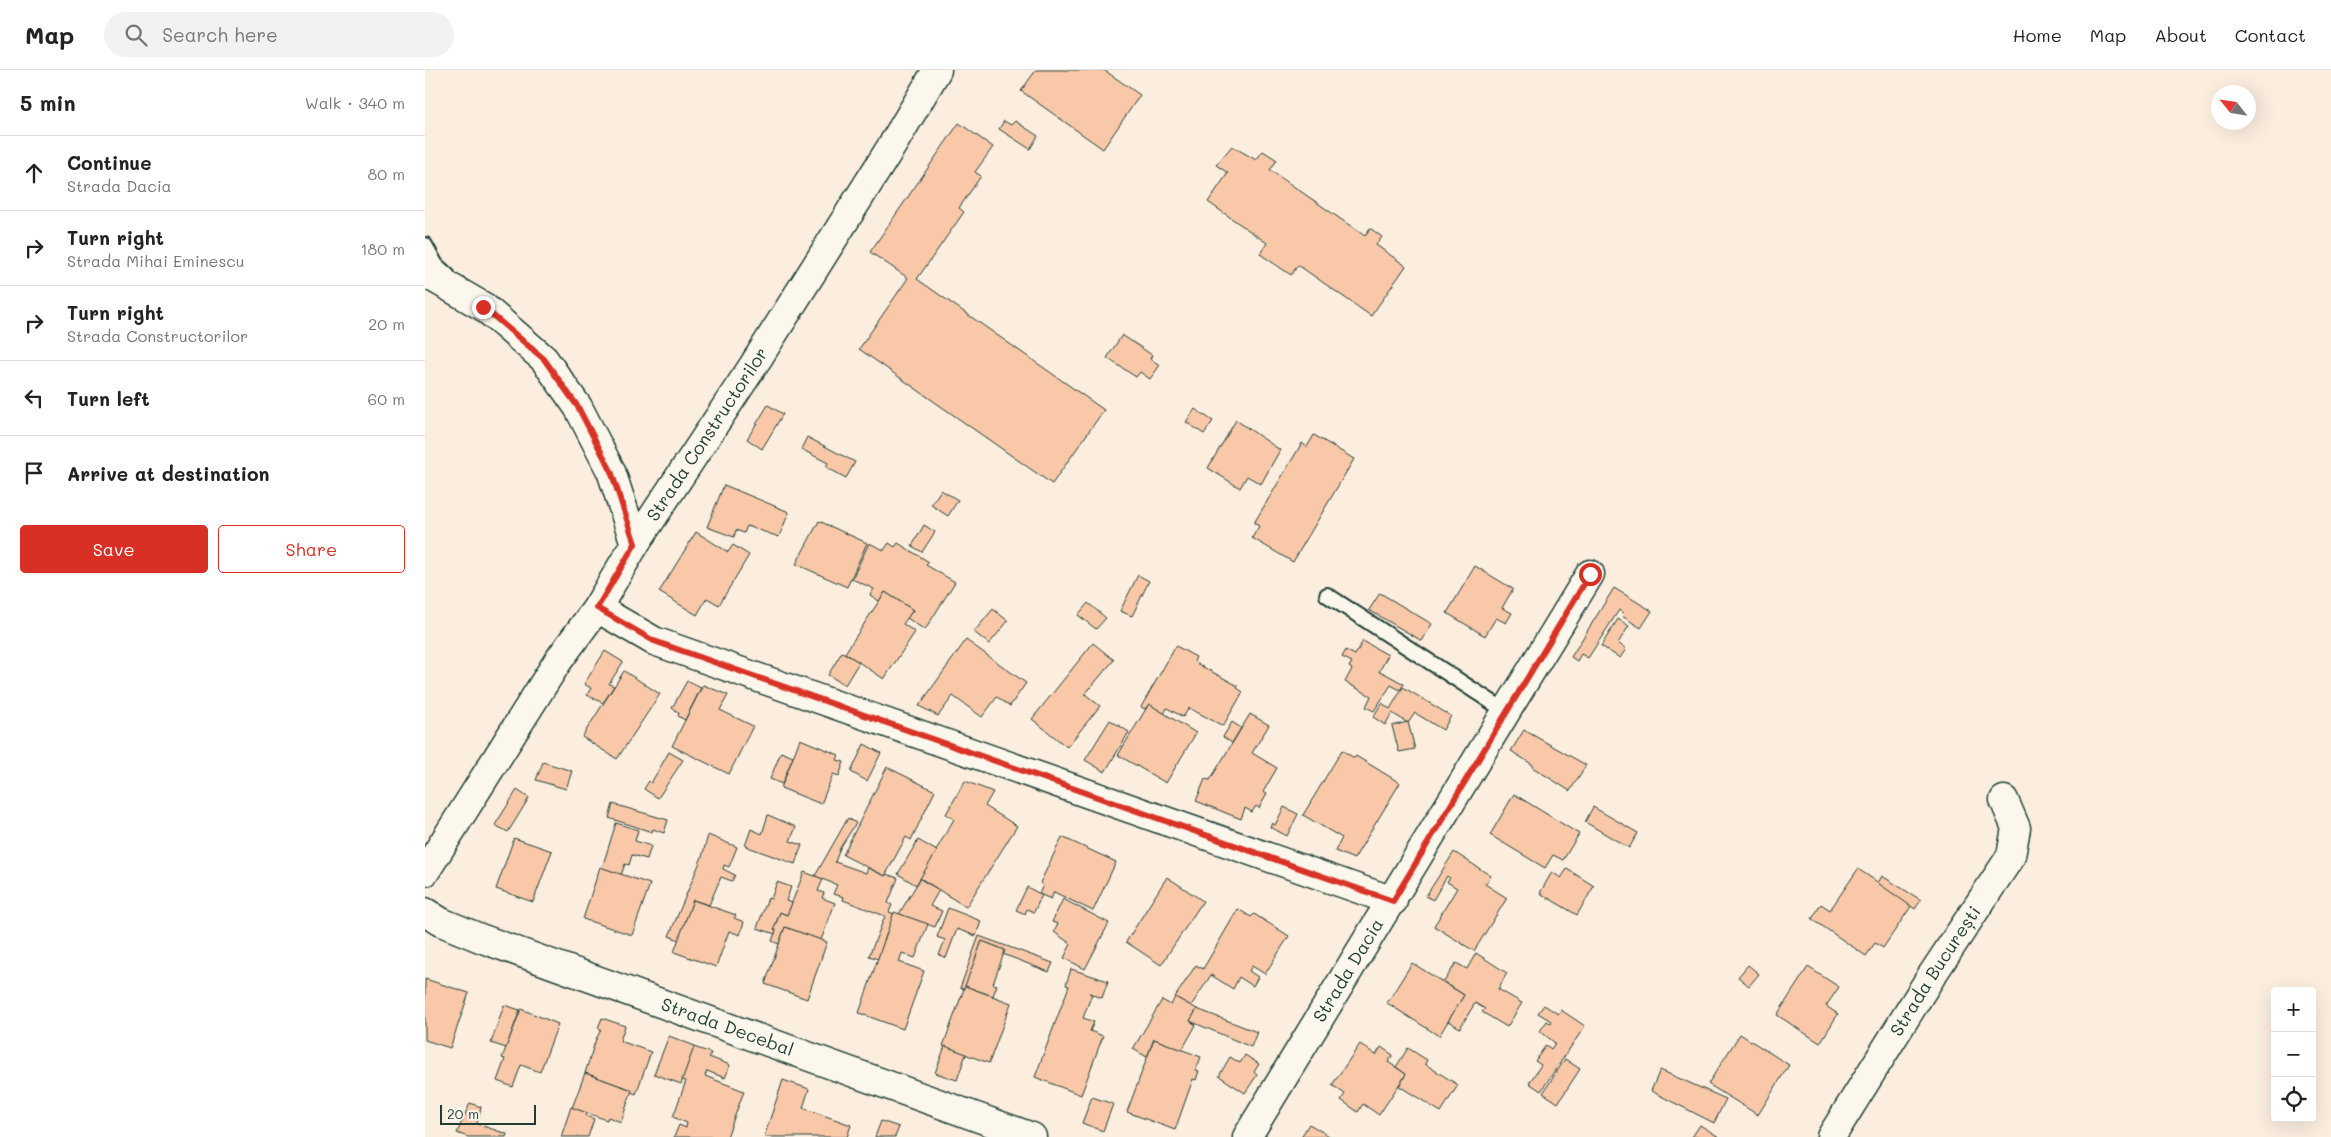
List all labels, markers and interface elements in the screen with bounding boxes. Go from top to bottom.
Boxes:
search box [104,12,454,57]
text: Map [25,19,74,50]
icon: search [122,21,150,49]
text: Search here [162,22,278,47]
text: Home [2013,23,2062,47]
text: Map [2090,23,2126,47]
text: About [2154,23,2207,47]
text: Contact [2235,23,2306,47]
north arrow [2211,85,2256,130]
text: 5 min [20,89,76,116]
text: Walk · 340 m [305,92,405,113]
text: Continue [67,150,152,175]
icon: ahead [20,159,48,187]
text: 80 m [368,163,405,184]
text: Strada Dacia [67,175,172,196]
text: Turn right [67,225,164,250]
icon: right [20,234,48,262]
text: 180 m [360,238,405,259]
text: Strada Mihai Eminescu [67,250,244,271]
route end [472,296,495,319]
text: Turn right [67,300,164,325]
icon: right [20,309,48,337]
text: 20 m [368,313,405,334]
text: Strada Constructorilor [67,325,248,346]
street label: Strada Constructorilor [640,342,773,526]
icon: left [20,384,48,412]
text: Turn left [67,386,150,411]
text: 60 m [368,388,405,409]
icon: arrive [20,459,48,487]
text: Arrive at destination [67,461,270,486]
button: Save [20,525,208,573]
button: Share [218,525,405,573]
route start [1579,563,1602,586]
street label: Strada București [1884,901,1986,1040]
street label: Strada Dacia [1307,913,1388,1026]
map controls [2271,987,2316,1122]
button: + [2271,987,2316,1032]
street label: Strada Decebal [658,991,797,1061]
button: − [2271,1032,2316,1077]
button: locate [2271,1077,2316,1122]
scale bar [440,1102,536,1125]
text: 20 m [447,1104,479,1123]

